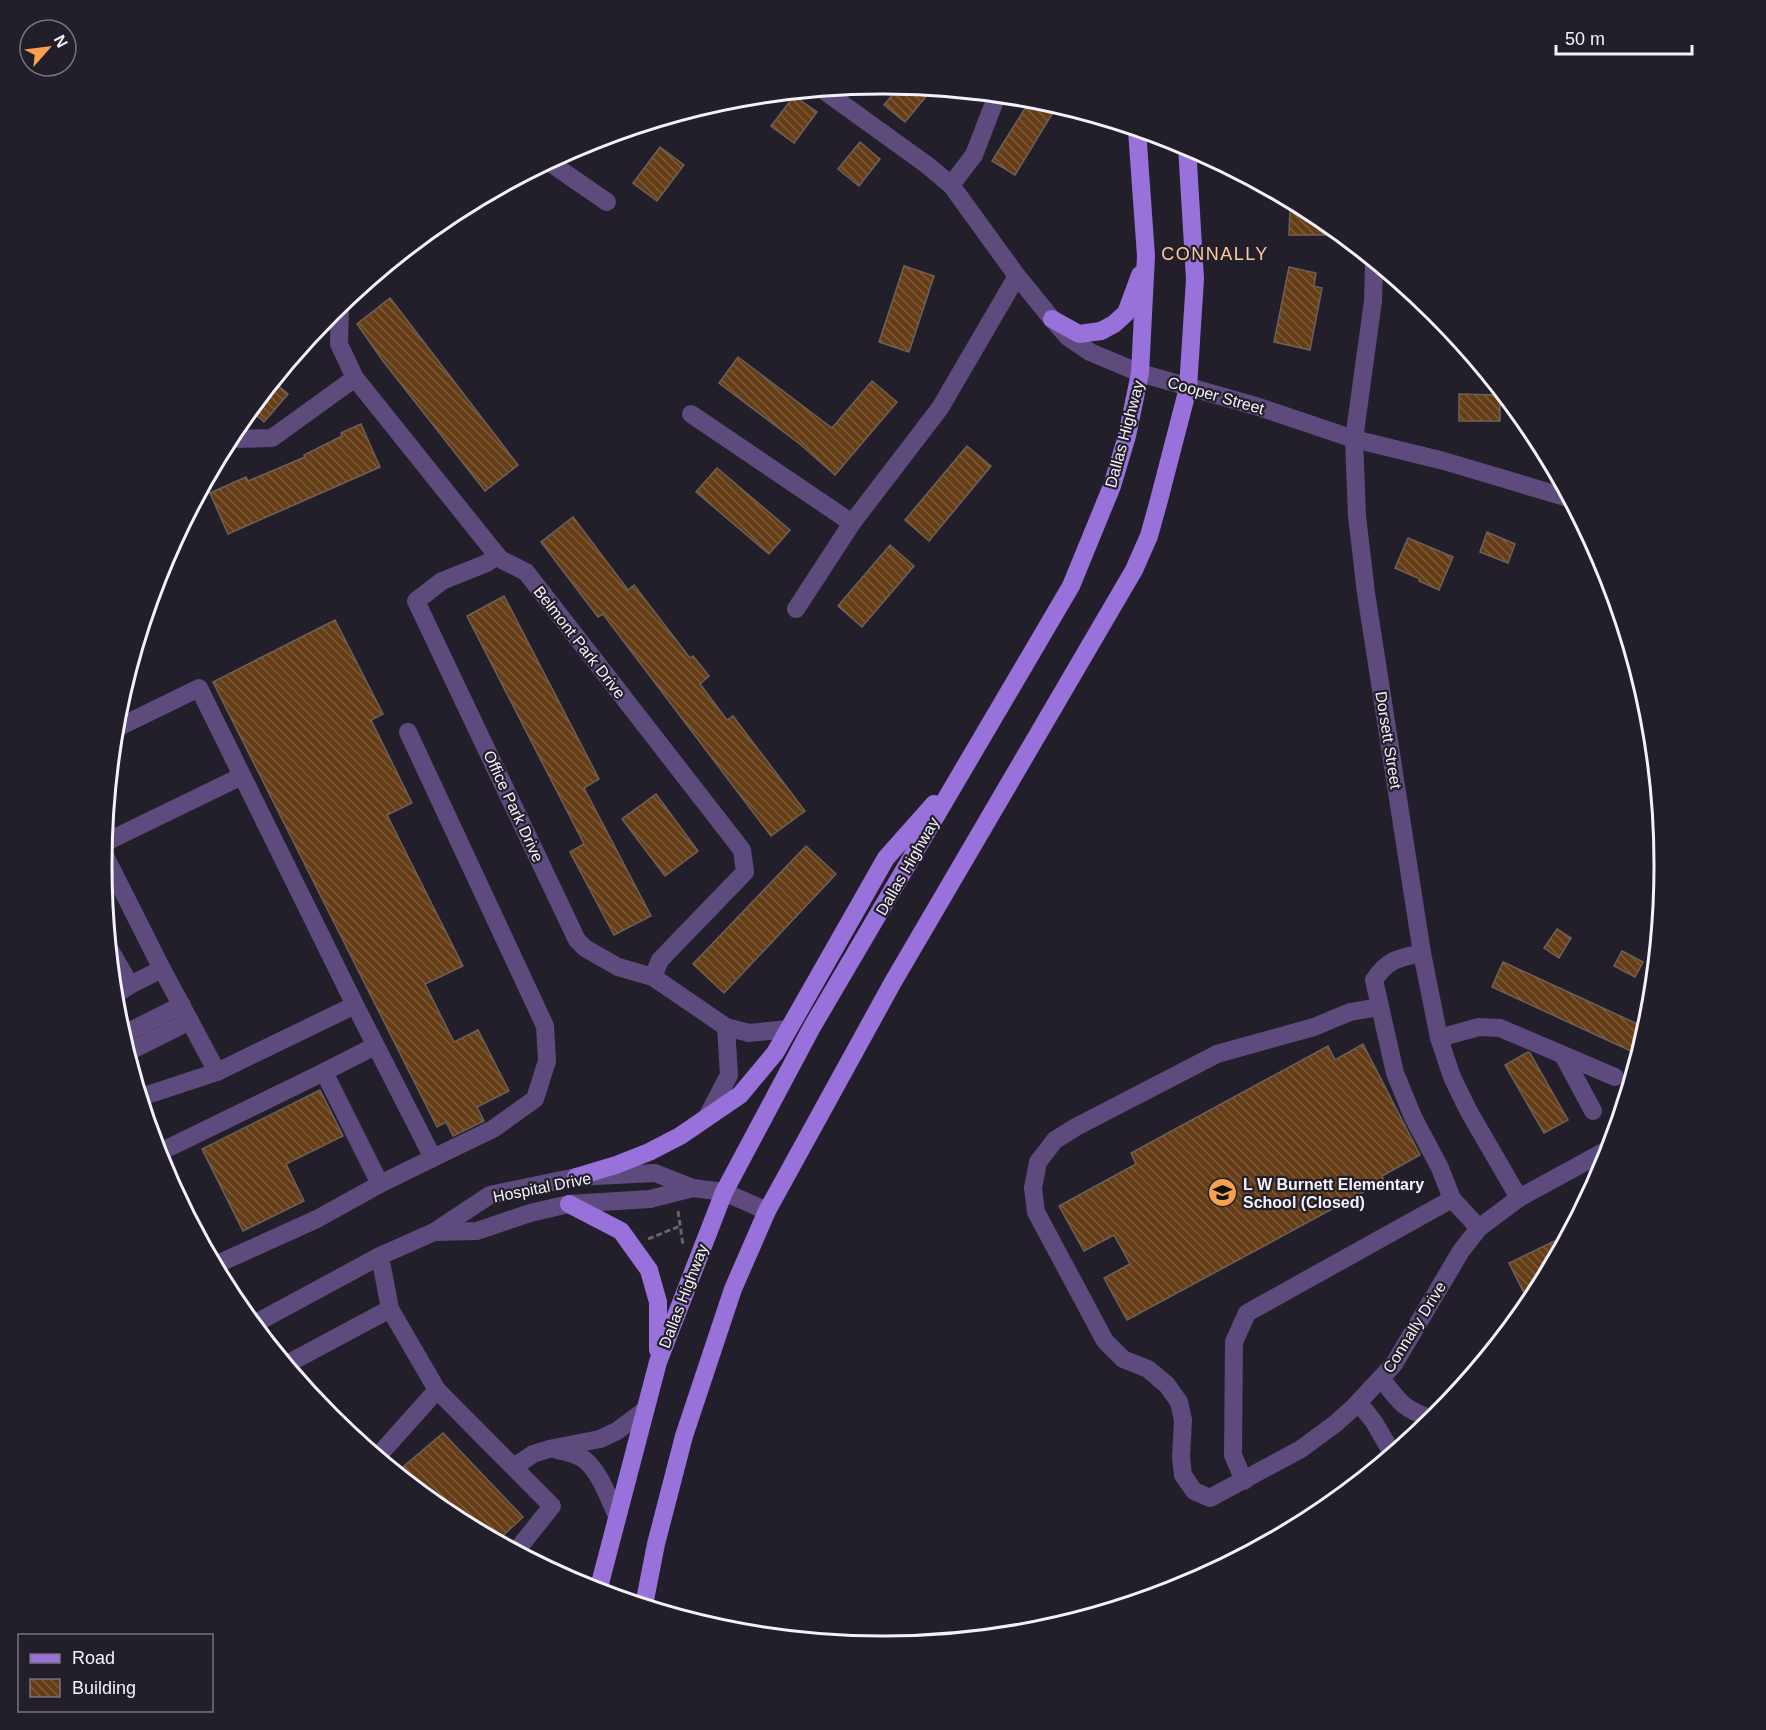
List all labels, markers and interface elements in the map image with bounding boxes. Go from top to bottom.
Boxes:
north arrow [18,18,78,78]
scale bar [1556,18,1692,56]
text: 50 m [1565,29,1605,49]
text: N [51,32,71,50]
district label: CONNALLY [1161,244,1269,264]
street label: Cooper Street [1166,374,1267,418]
street label: Dallas Highway [1102,379,1147,490]
street label: Belmont Park Drive [530,583,629,702]
street label: Dorsett Street [1372,690,1405,791]
street label: Office Park Drive [480,748,547,865]
street label: Dallas Highway [873,814,942,918]
street label: Hospital Drive [492,1170,593,1205]
place label: L W Burnett Elementary School (Closed) [1243,1176,1424,1211]
school or university icon: L W Burnett Elementary School (Closed) [1206,1177,1238,1209]
street label: Dallas Highway [656,1242,711,1351]
street label: Connally Drive [1380,1279,1449,1376]
legend [18,1634,213,1712]
text: Road [72,1648,115,1668]
text: Building [72,1678,136,1698]

